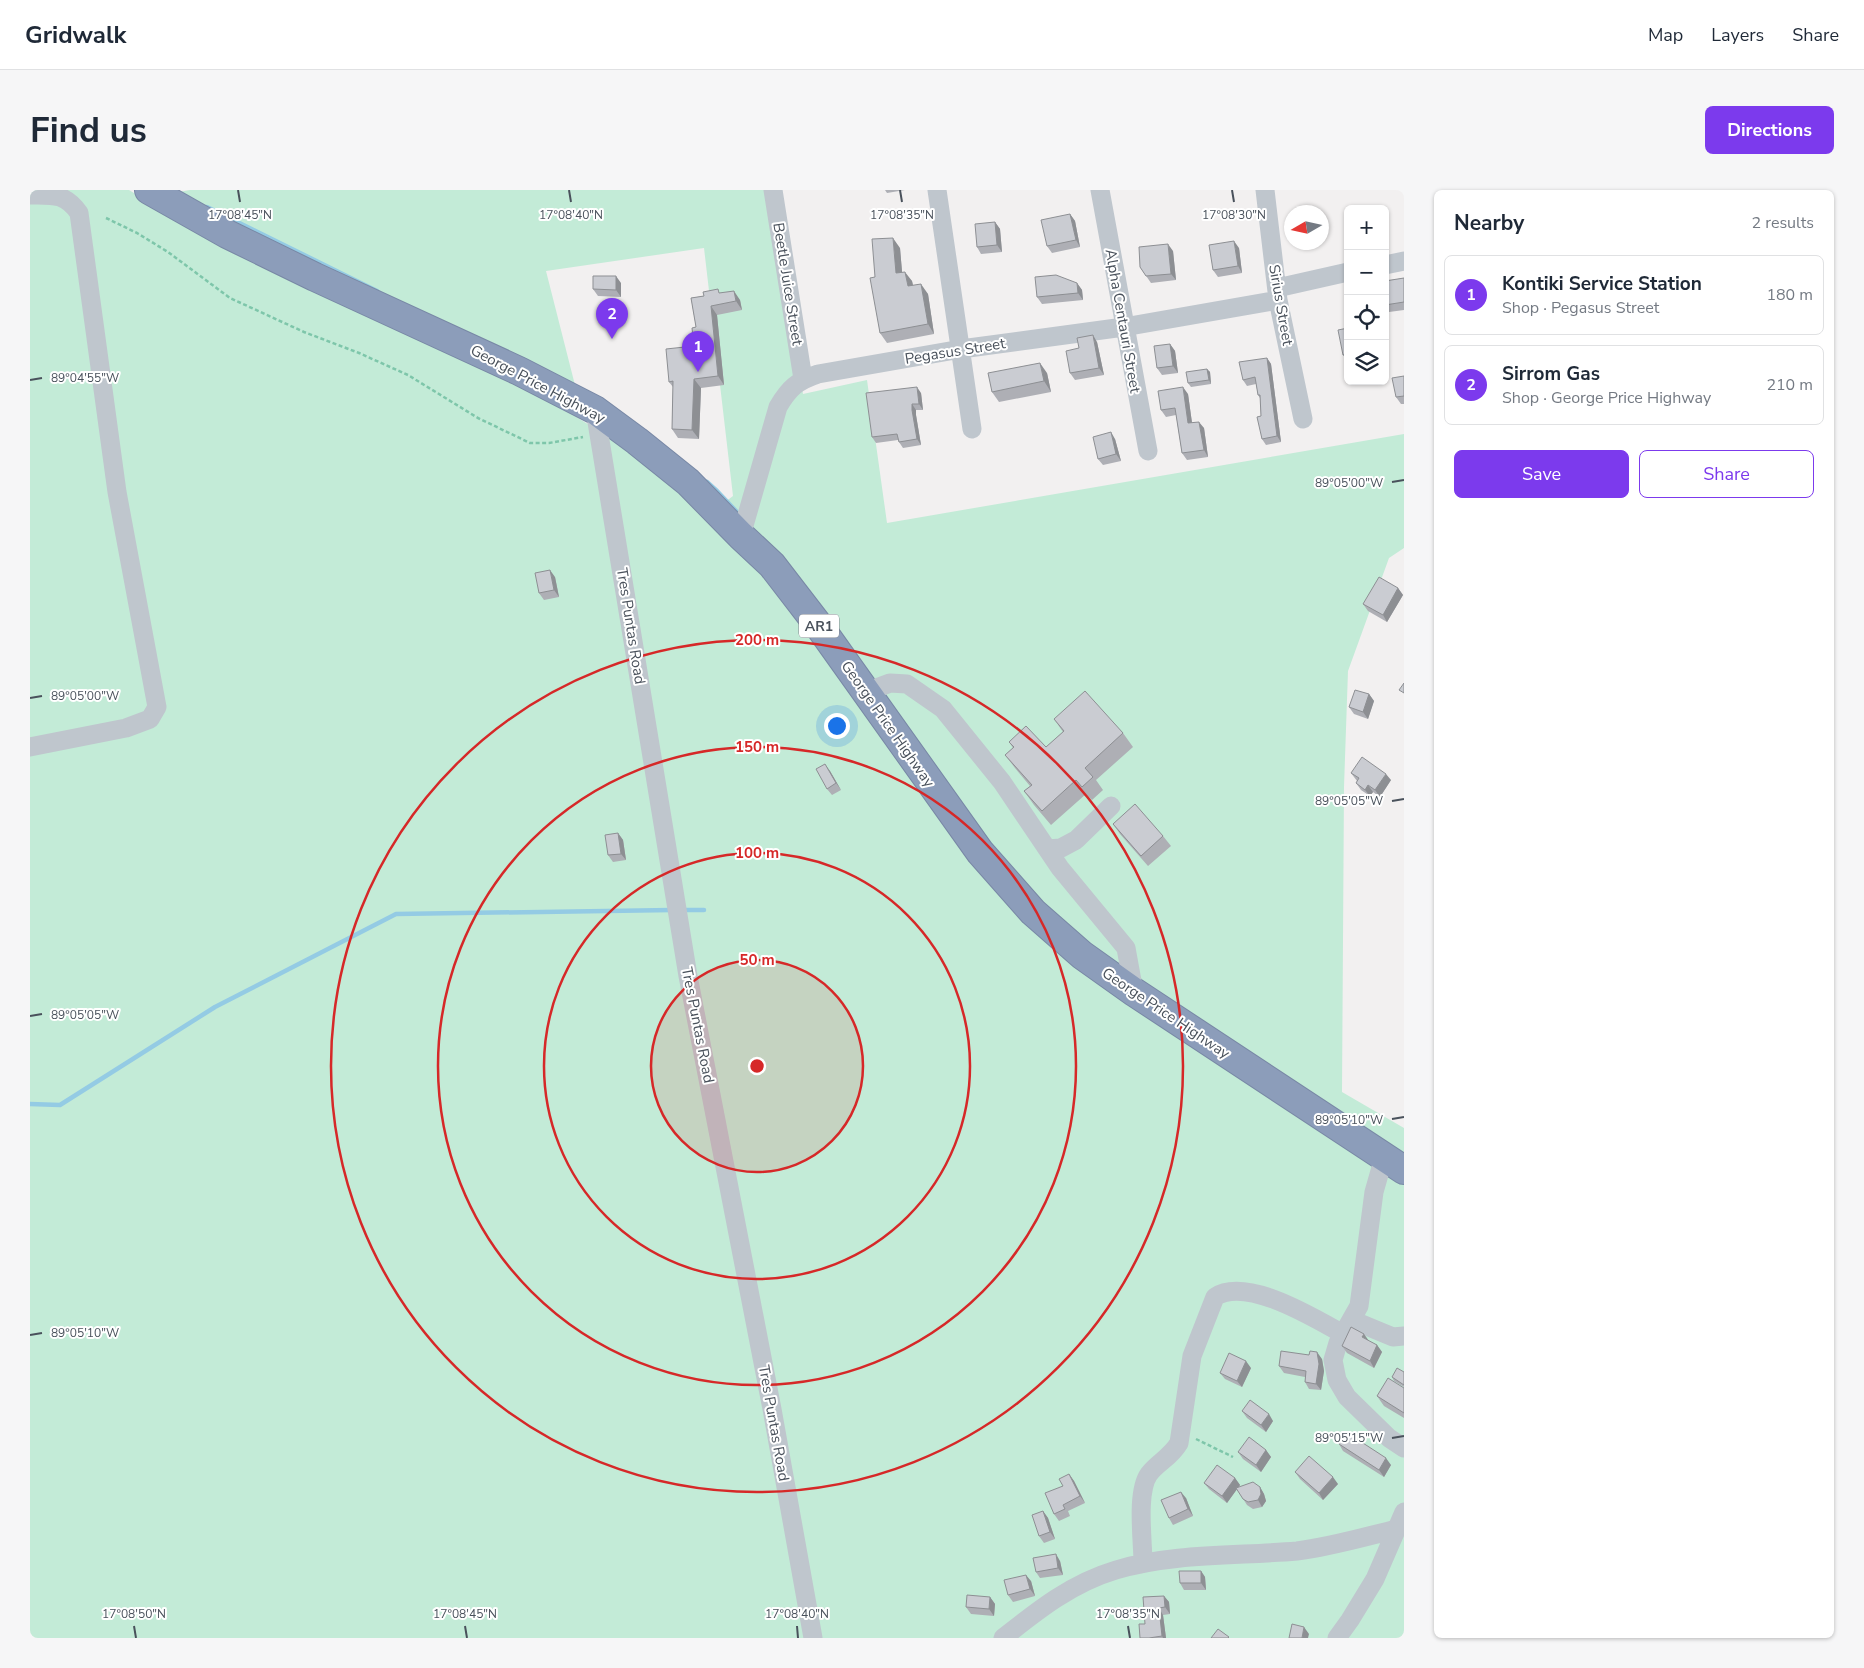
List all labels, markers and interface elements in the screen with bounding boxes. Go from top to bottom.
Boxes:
text: Gridwalk [25,19,126,51]
text: Map [1648,23,1683,47]
text: Layers [1711,23,1764,47]
text: Share [1792,23,1839,47]
button: Directions [1705,106,1834,154]
text: Find us [30,107,147,154]
north arrow [1284,205,1329,250]
map controls [1344,205,1389,385]
button: + [1344,205,1389,250]
text: 17°08'45"N [208,207,272,223]
text: 17°08'40"N [539,207,603,223]
text: 17°08'35"N [870,207,934,223]
text: 17°08'30"N [1202,207,1266,223]
text: Nearby [1454,209,1524,237]
text: 2 results [1752,212,1814,234]
street label: Beetle Juice Street [768,221,808,347]
street label: Alpha Centauri Street [1100,247,1146,395]
button: − [1344,250,1389,295]
street label: Sirius Street [1264,263,1298,348]
text: Kontiki Service Station [1502,271,1702,297]
text: 1 [1466,284,1476,306]
text: 180 m [1766,284,1813,306]
button: locate [1344,295,1389,340]
text: Shop · Pegasus Street [1502,297,1659,319]
pin: 2 [596,298,628,339]
pin: 1 [682,331,714,372]
street label: Pegasus Street [903,333,1007,369]
street label: George Price Highway [467,340,609,428]
button: layers [1344,340,1389,385]
text: Sirrom Gas [1502,361,1600,387]
text: 89°04'55"W [51,370,119,386]
text: 2 [1466,374,1476,396]
text: 210 m [1766,374,1813,396]
text: Shop · George Price Highway [1502,387,1711,409]
button: Save [1454,450,1629,498]
button: Share [1639,450,1814,498]
text: 89°05'00"W [1315,475,1383,491]
street label: Tres Puntas Road [612,566,650,686]
road number: AR1 [799,614,839,638]
text: 200 m [735,630,779,650]
street label: George Price Highway [837,657,939,791]
text: 89°05'00"W [51,688,119,704]
your location [824,713,850,739]
text: 150 m [735,737,779,757]
text: 89°05'05"W [1315,793,1383,809]
text: 100 m [735,843,779,863]
text: 50 m [739,950,775,970]
street label: George Price Highway [1098,963,1234,1063]
street label: Tres Puntas Road [677,965,719,1085]
text: 89°05'05"W [51,1007,119,1023]
centre of rings [748,1057,766,1075]
text: 89°05'10"W [1315,1112,1383,1128]
text: 89°05'10"W [51,1325,119,1341]
street label: Tres Puntas Road [754,1363,794,1483]
text: 89°05'15"W [1315,1430,1383,1446]
text: 17°08'50"N [102,1606,166,1622]
text: 17°08'45"N [433,1606,497,1622]
text: 17°08'40"N [765,1606,829,1622]
text: 17°08'35"N [1096,1606,1160,1622]

